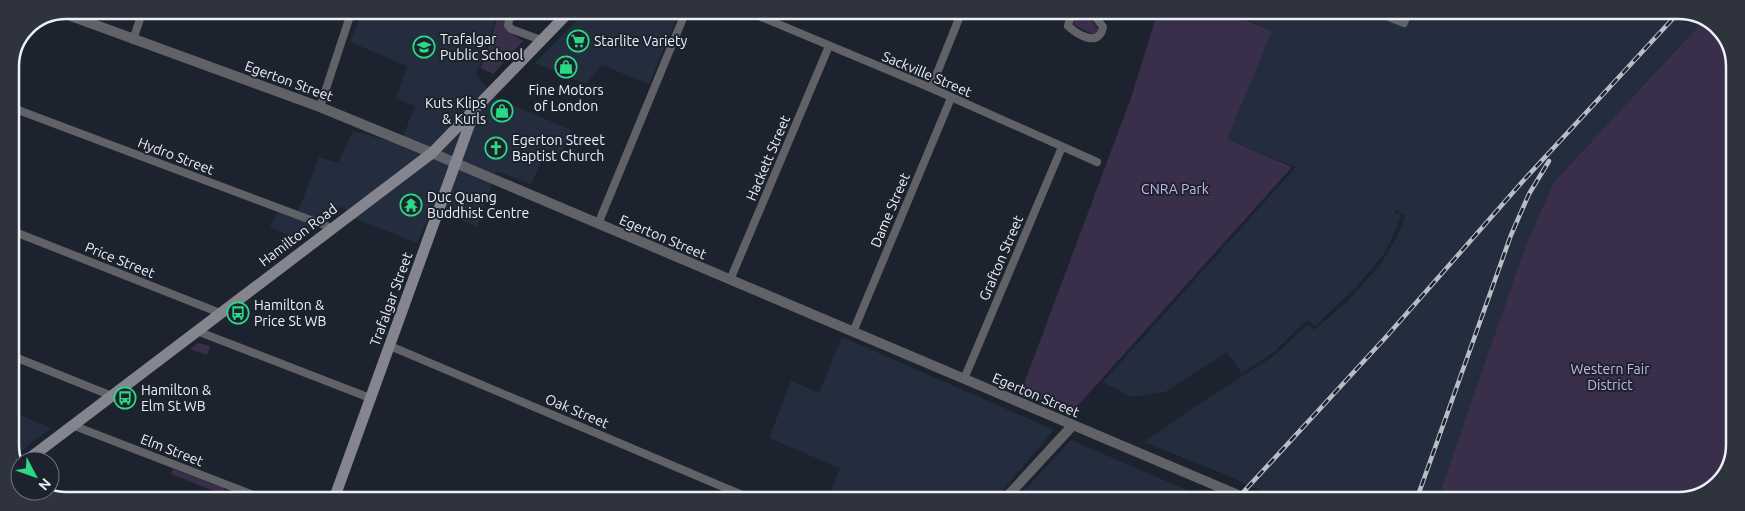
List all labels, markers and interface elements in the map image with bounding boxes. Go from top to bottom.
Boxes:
supermarket icon: Starlite Variety [566,29,590,53]
place label: Trafalgar Public School [440,31,524,63]
place label: Starlite Variety [594,33,688,49]
school or university icon: Trafalgar Public School [412,35,436,59]
street label: Sackville Street [880,48,975,100]
shop icon: Fine Motors of London [554,55,578,79]
street label: Egerton Street [243,58,336,105]
place label: Fine Motors of London [528,82,604,114]
place label: Kuts Klips & Kurls [425,95,486,127]
shop icon: Kuts Klips & Kurls [490,99,514,123]
street label: Hackett Street [743,112,793,203]
place label: Egerton Street Baptist Church [512,132,605,164]
street label: Hydro Street [136,134,217,178]
church icon: Egerton Street Baptist Church [484,136,508,160]
street label: Dame Street [867,170,913,250]
park label: CNRA Park [1141,181,1209,197]
place label: Duc Quang Buddhist Centre [427,189,529,221]
temple icon: Duc Quang Buddhist Centre [399,193,423,217]
street label: Hamilton Road [256,201,340,269]
street label: Egerton Street [617,212,709,263]
street label: Grafton Street [976,213,1026,303]
street label: Price Street [83,239,158,281]
street label: Trafalgar Street [367,249,416,348]
place label: Hamilton & Price St WB [254,297,326,329]
bus stop icon: Hamilton & Price St WB [226,301,250,325]
park label: Western Fair District [1571,361,1650,393]
street label: Egerton Street [990,370,1082,421]
place label: Hamilton & Elm St WB [141,382,212,414]
bus stop icon: Hamilton & Elm St WB [113,386,137,410]
street label: Oak Street [543,390,612,432]
street label: Elm Street [138,431,206,469]
north arrow [10,451,60,501]
text: N [35,475,54,494]

